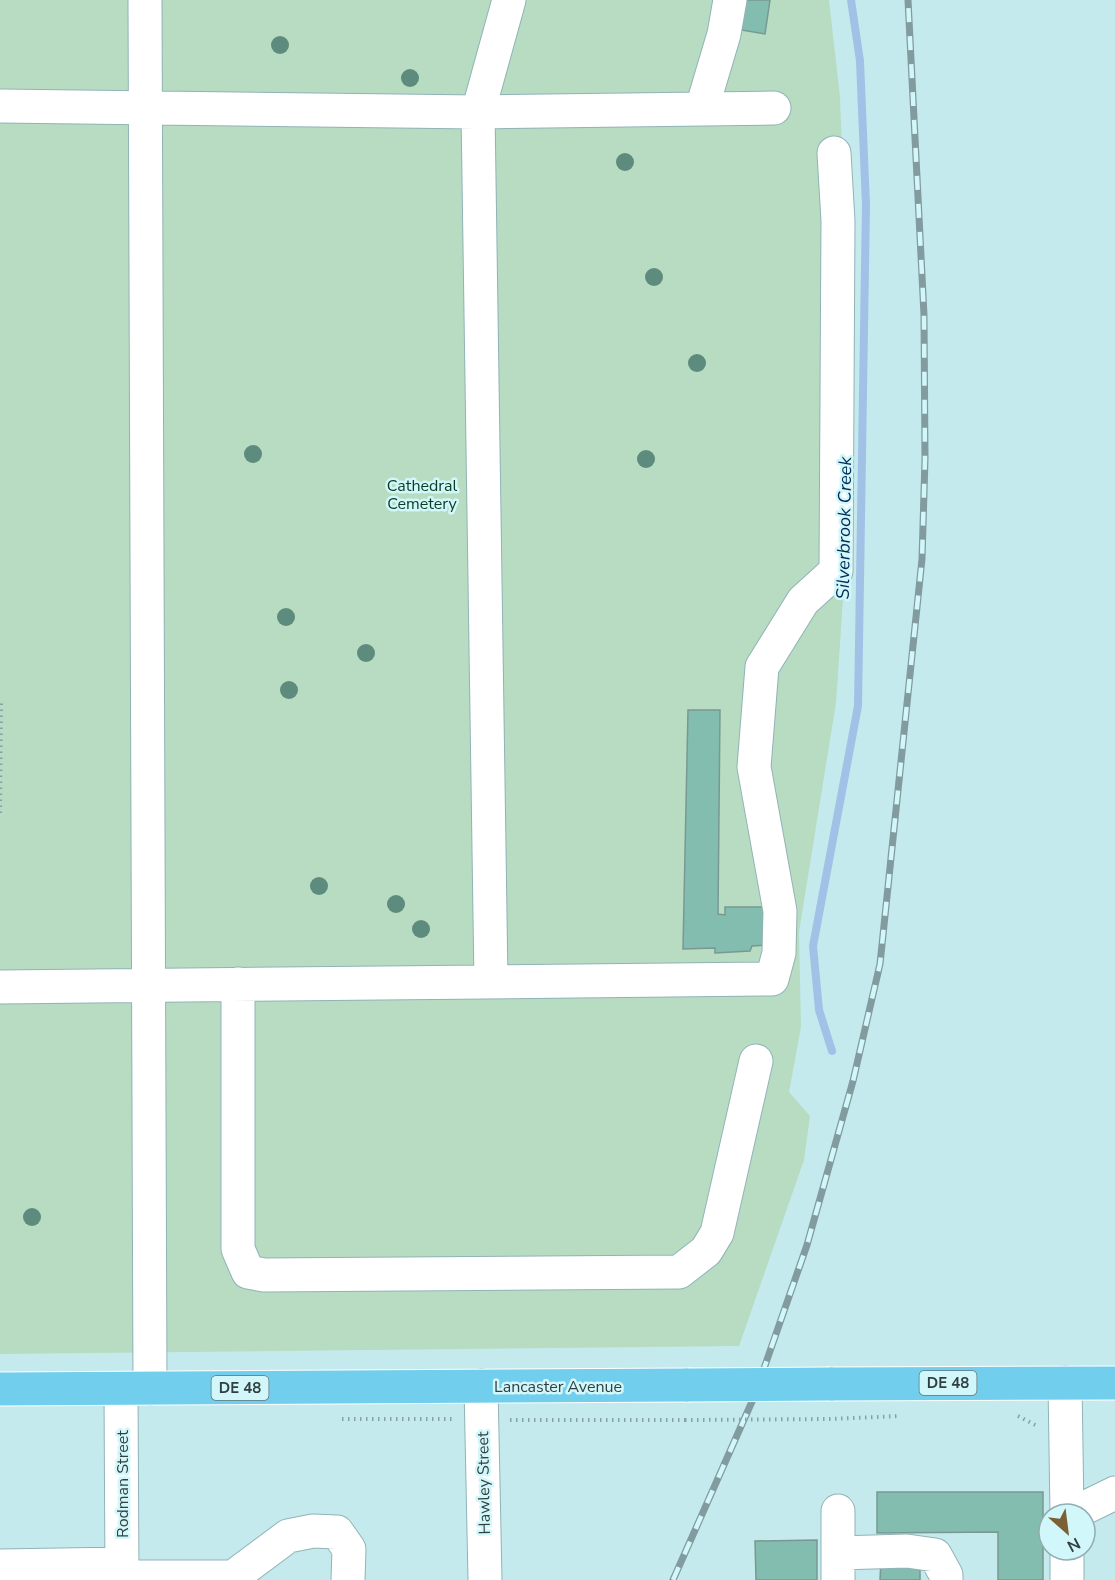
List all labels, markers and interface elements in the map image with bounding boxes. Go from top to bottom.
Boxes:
water label: Silverbrook Creek [831,456,857,599]
park label: Cathedral Cemetery [387,475,457,515]
road number: DE 48 [920,1371,976,1395]
road number: DE 48 [212,1376,268,1400]
street label: Lancaster Avenue [494,1376,622,1398]
street label: Rodman Street [112,1430,134,1538]
street label: Hawley Street [472,1431,496,1535]
north arrow [1037,1502,1097,1562]
text: N [1063,1532,1084,1557]

